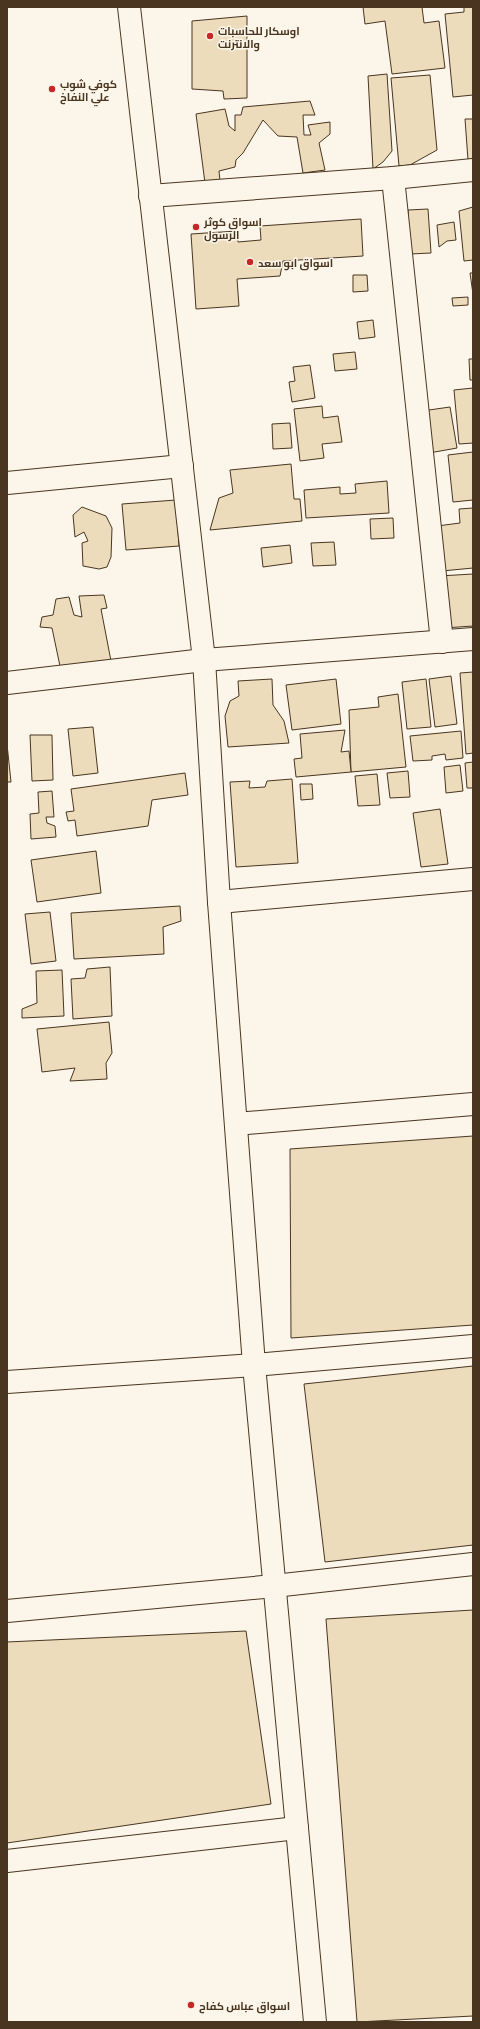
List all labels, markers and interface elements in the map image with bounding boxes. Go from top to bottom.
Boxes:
place label: اوسكار للحاسبات والانترنت [218,23,300,52]
marker: اوسكار للحاسبات والانترنت [205,31,215,41]
place label: كوفي شوب علي النفاخ [60,76,117,107]
marker: كوفي شوب علي النفاخ [47,84,57,94]
place label: اسواق كوثر الرسول [203,214,262,243]
marker: اسواق كوثر الرسول [191,222,201,232]
place label: اسواق ابو سعد [258,255,333,271]
marker: اسواق ابو سعد [245,257,255,267]
place label: اسواق عباس كفاح [199,1998,290,2014]
marker: اسواق عباس كفاح [186,2000,196,2010]

